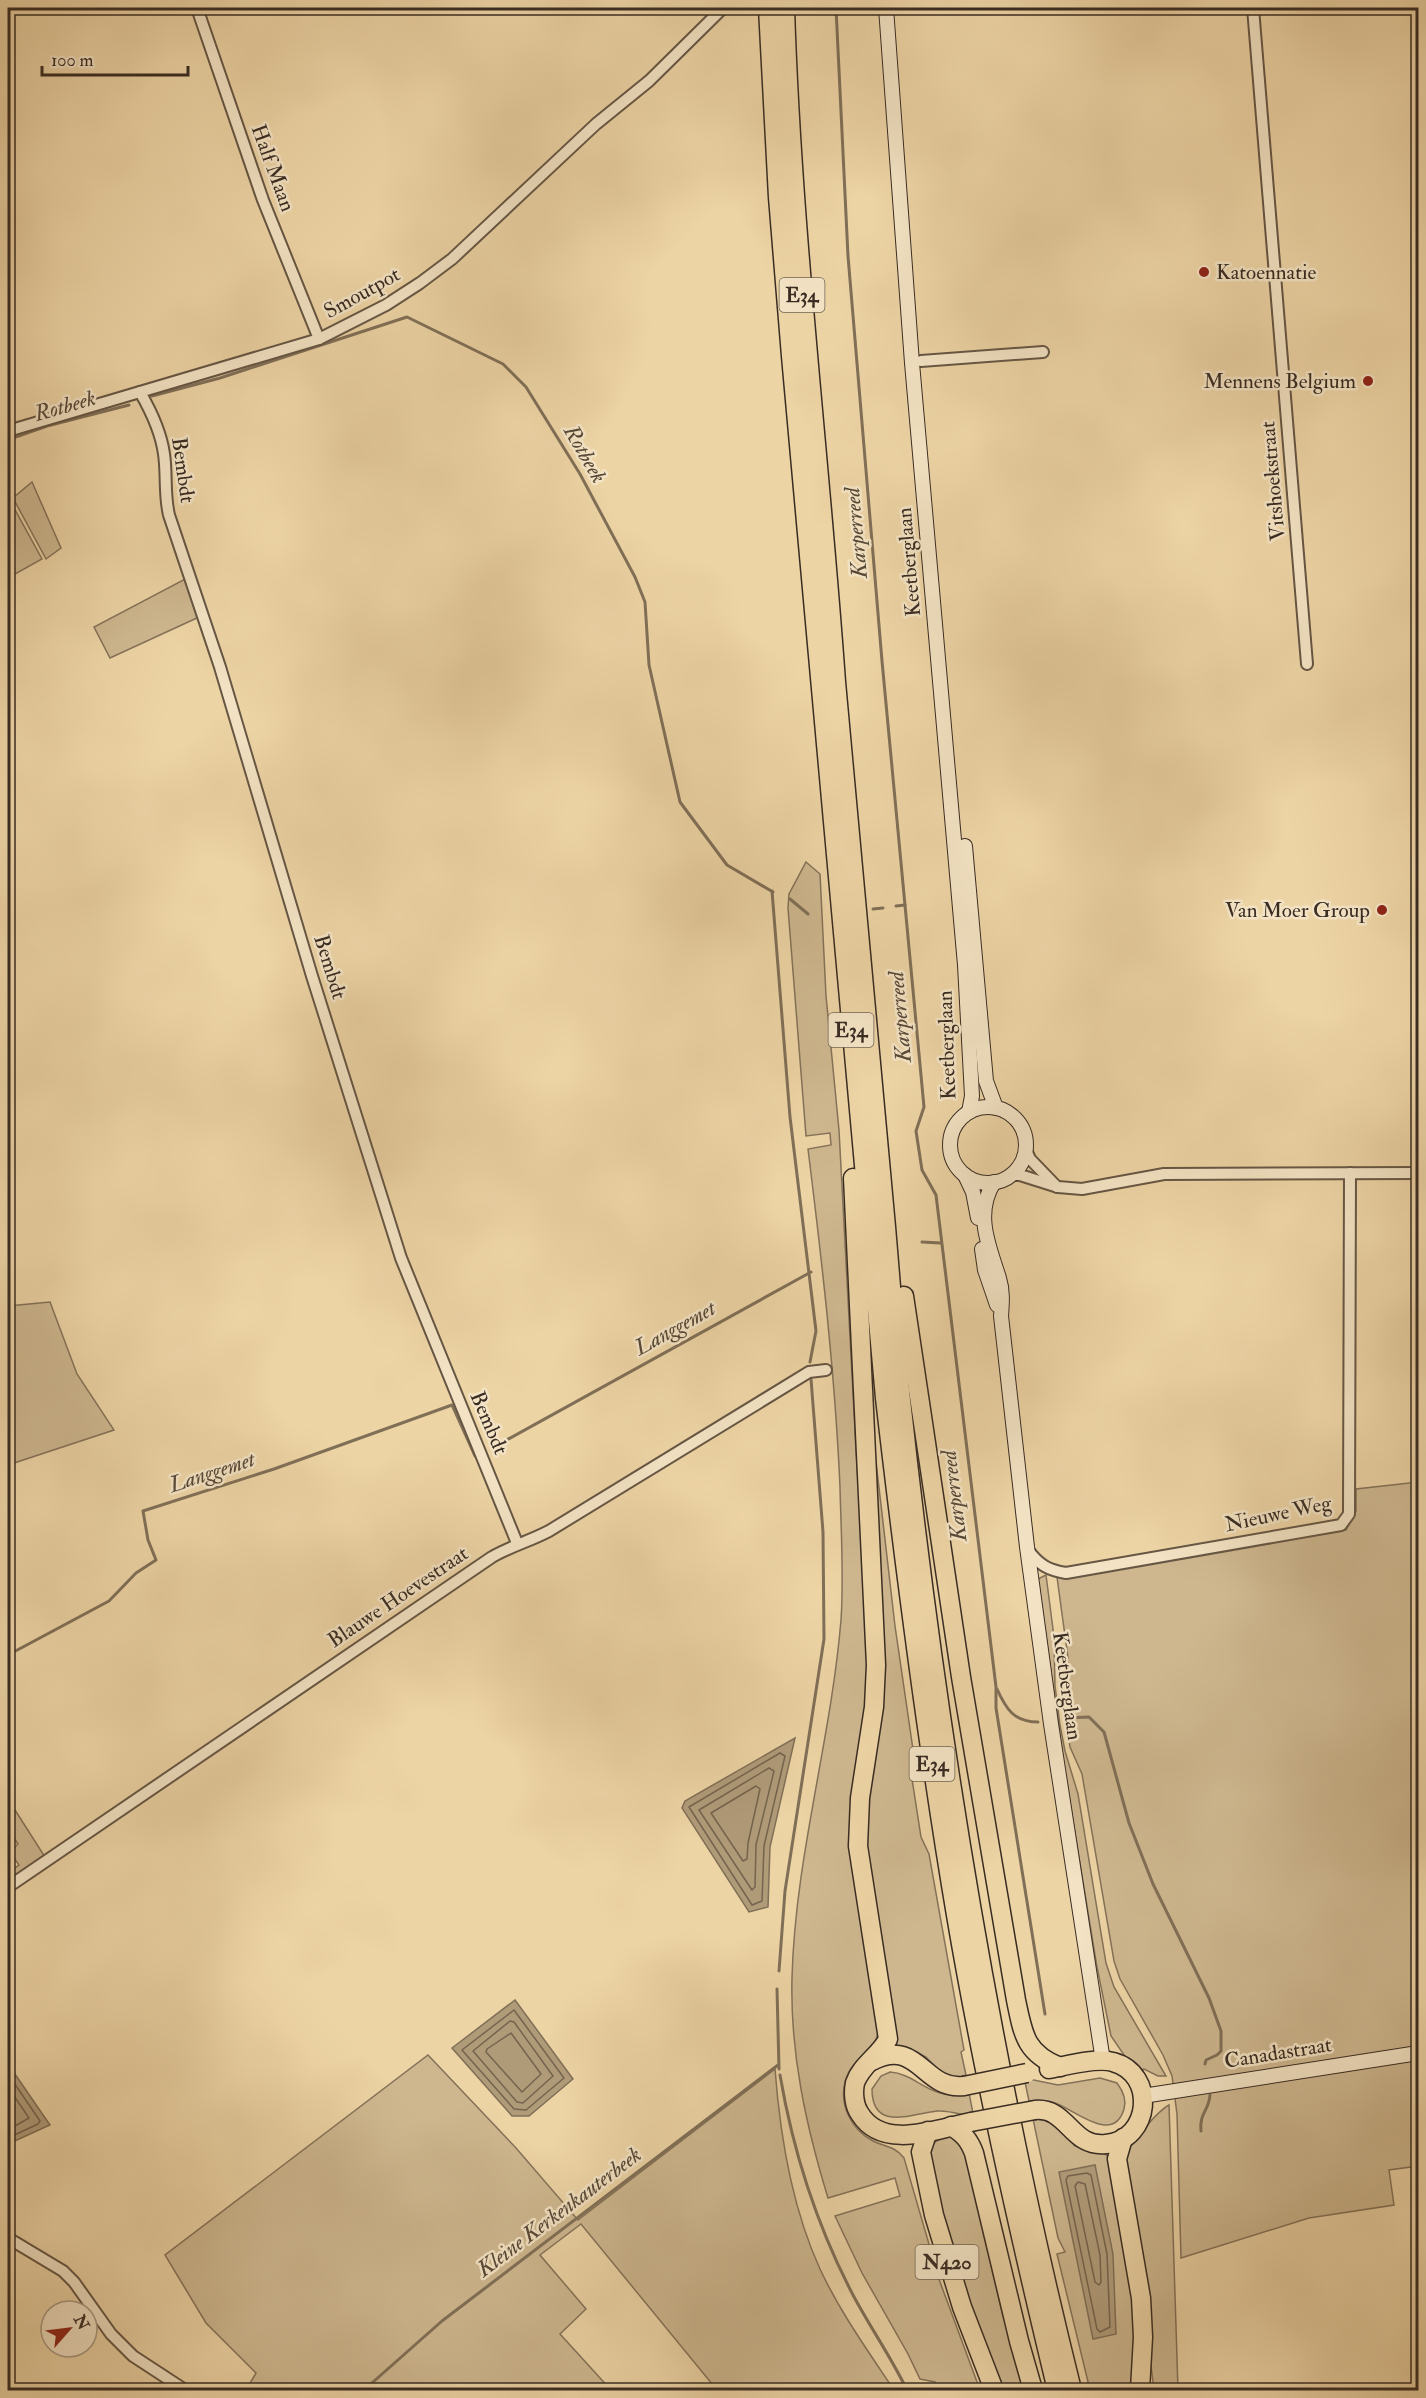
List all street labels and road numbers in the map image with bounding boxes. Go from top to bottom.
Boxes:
street label: Half Maan [245,121,301,215]
street label: Smoutpot [319,261,405,325]
road number: E34 [780,278,824,312]
street label: Vitshoekstraat [1254,420,1292,542]
street label: Bembdt [165,435,201,505]
street label: Keetberglaan [891,506,927,618]
street label: Bembdt [307,931,353,1003]
street label: Keetberglaan [932,990,962,1100]
road number: E34 [828,1013,874,1047]
street label: Bembdt [464,1387,514,1459]
street label: Nieuwe Weg [1222,1489,1334,1538]
street label: Blauwe Hoevestraat [323,1540,474,1654]
street label: Keetberglaan [1046,1630,1088,1742]
road number: E34 [910,1747,954,1781]
street label: Canadastraat [1222,2031,1334,2075]
road number: N420 [916,2245,978,2279]

